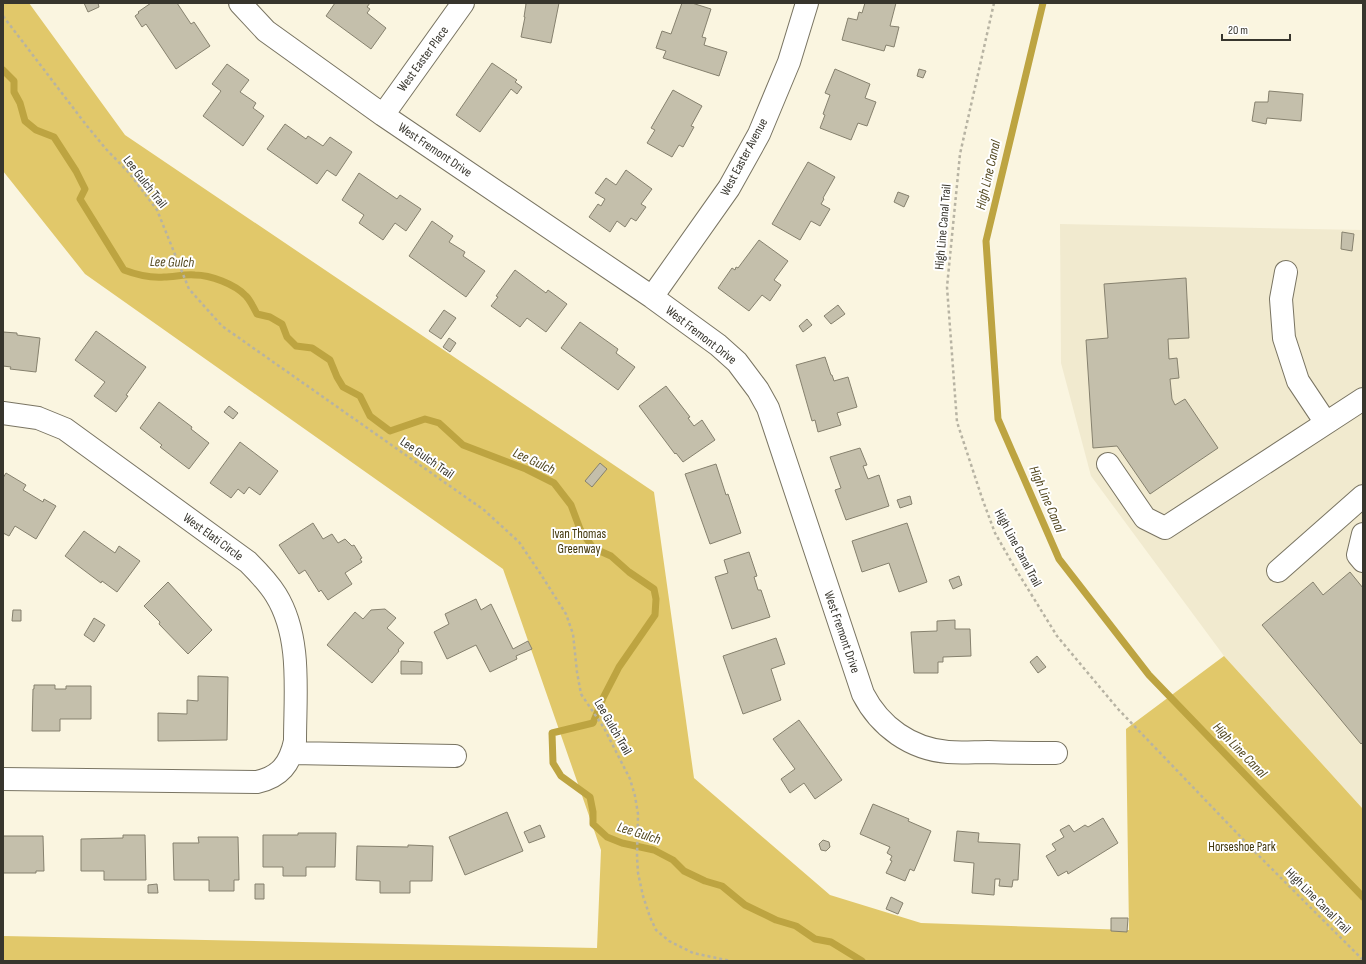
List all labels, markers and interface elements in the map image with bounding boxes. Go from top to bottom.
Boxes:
scale bar [1222,16,1290,42]
street label: West Easter Place [394,23,452,95]
text: 20 m [1228,23,1248,38]
street label: West Easter Avenue [717,115,771,199]
street label: West Fremont Drive [395,119,475,181]
water label: High Line Canal [972,138,1004,211]
street label: Lee Gulch Trail [120,153,170,211]
street label: High Line Canal Trail [931,184,955,270]
water label: Lee Gulch [150,253,195,271]
street label: West Fremont Drive [662,302,740,368]
street label: Lee Gulch Trail [397,434,457,482]
water label: Lee Gulch [510,444,558,478]
water label: High Line Canal [1025,463,1069,535]
street label: High Line Canal Trail [991,506,1045,590]
street label: West Elati Circle [180,510,246,564]
park label: Ivan Thomas Greenway [552,526,606,557]
street label: West Fremont Drive [820,589,864,675]
street label: Lee Gulch Trail [591,696,635,758]
water label: High Line Canal [1209,719,1271,782]
water label: Lee Gulch [615,818,663,848]
park label: Horseshoe Park [1208,839,1276,855]
street label: High Line Canal Trail [1282,865,1354,937]

